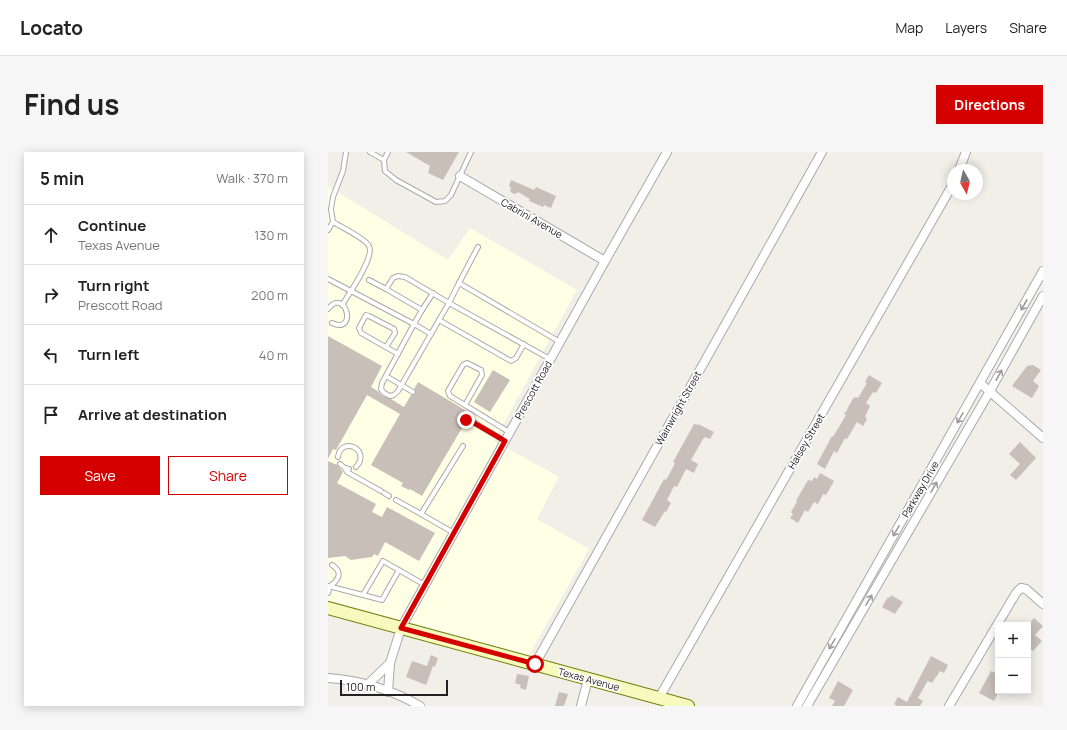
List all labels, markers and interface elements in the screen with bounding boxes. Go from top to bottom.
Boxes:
text: Locato [20,15,83,41]
text: Map [895,18,923,37]
text: Layers [945,18,987,37]
text: Share [1009,18,1047,37]
text: Find us [24,85,119,123]
button: Directions [936,85,1043,124]
north arrow [947,164,983,200]
text: 5 min [40,167,84,190]
text: Walk · 370 m [216,169,288,187]
street label: Cabrini Avenue [499,195,566,241]
text: Continue [78,215,146,236]
icon: ahead [40,224,62,246]
text: 130 m [254,226,288,244]
text: Texas Avenue [78,236,160,254]
text: Turn right [78,275,149,296]
icon: right [40,284,62,306]
text: 200 m [251,286,288,304]
text: Prescott Road [78,296,163,314]
one-way arrow [1019,299,1027,311]
icon: left [40,344,62,366]
text: Turn left [78,344,140,365]
text: 40 m [259,346,288,364]
street label: Prescott Road [511,358,555,422]
street label: Wainwright Street [652,368,704,448]
one-way arrow [996,369,1004,381]
icon: arrive [40,404,62,426]
text: Arrive at destination [78,404,227,425]
street label: Halsey Street [784,410,828,472]
route end [457,411,475,429]
one-way arrow [956,412,964,424]
button: Save [40,456,160,495]
button: Share [168,456,288,495]
street label: Parkway Drive [898,458,942,520]
one-way arrow [930,482,938,493]
one-way arrow [892,525,899,537]
one-way arrow [865,594,873,606]
map controls [995,622,1031,694]
button: + [995,622,1031,658]
one-way arrow [828,638,835,650]
route start [526,655,544,673]
button: − [995,658,1031,694]
street label: Texas Avenue [557,664,621,694]
scale bar [340,678,448,697]
text: 100 m [346,679,375,694]

